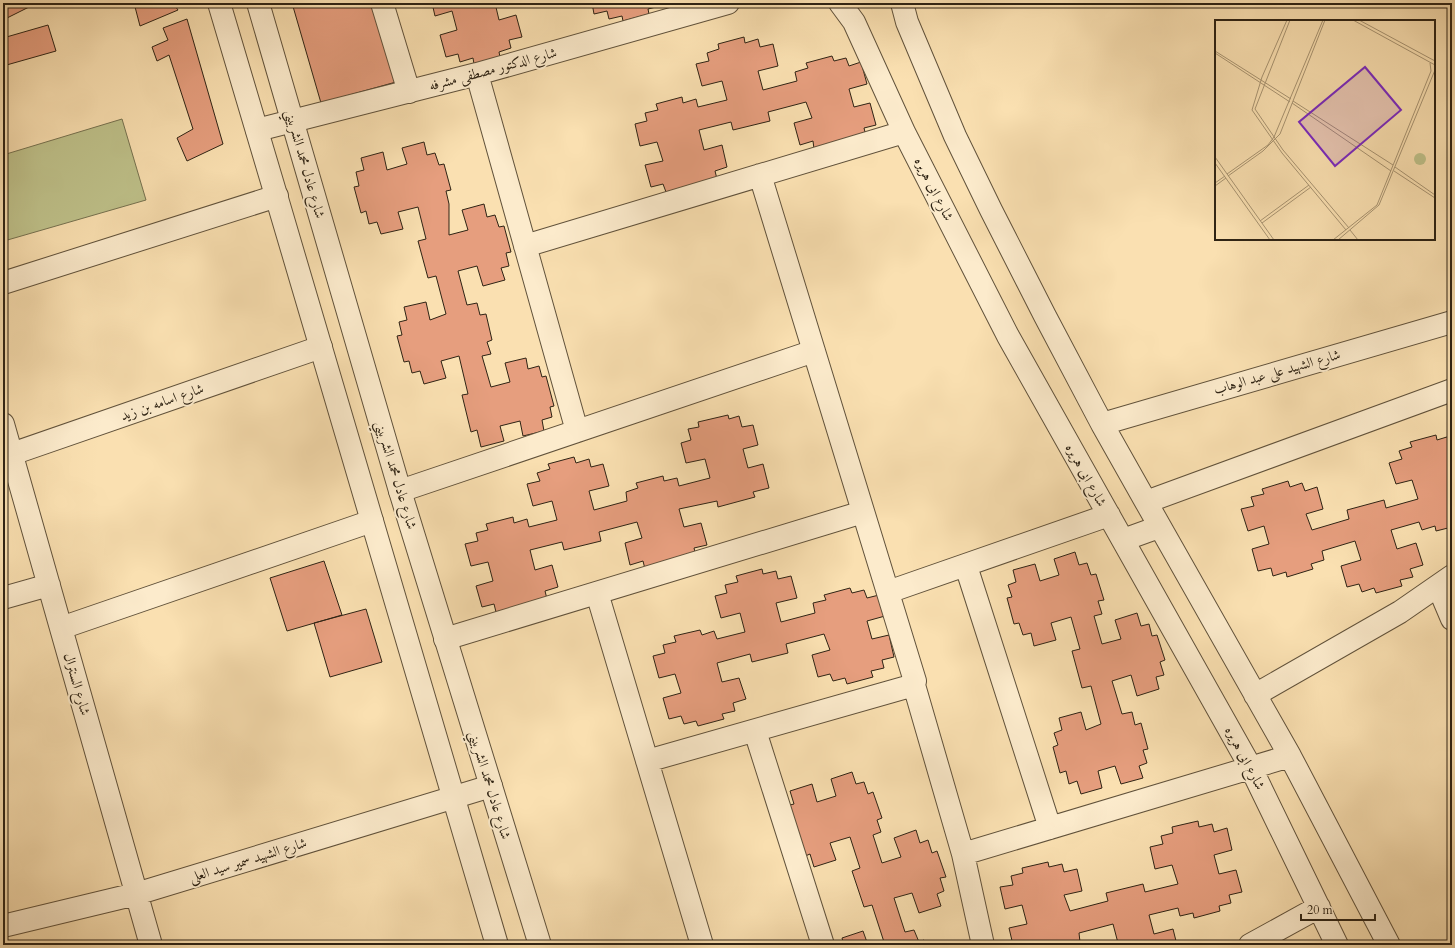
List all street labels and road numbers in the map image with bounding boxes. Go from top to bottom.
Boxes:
street label: شارع الدكتور مصطفى مشرفه [427,43,560,97]
street label: شارع عادل محمد الشربيني [277,107,330,222]
street label: شارع ابى هريره [908,154,958,225]
street label: شارع الشهيد على عبد الوهاب [1211,345,1343,401]
street label: شارع اسامه بن زيد [118,379,207,427]
street label: شارع عادل محمد الشربيني [368,418,422,532]
street label: شارع ابى هريره [1059,440,1111,511]
street label: شارع السنترال [57,651,95,718]
street label: شارع ابى هريره [1219,723,1270,794]
street label: شارع عادل محمد الشربيني [462,728,516,842]
street label: شارع الشهيد سمير سيد العلى [187,833,310,889]

